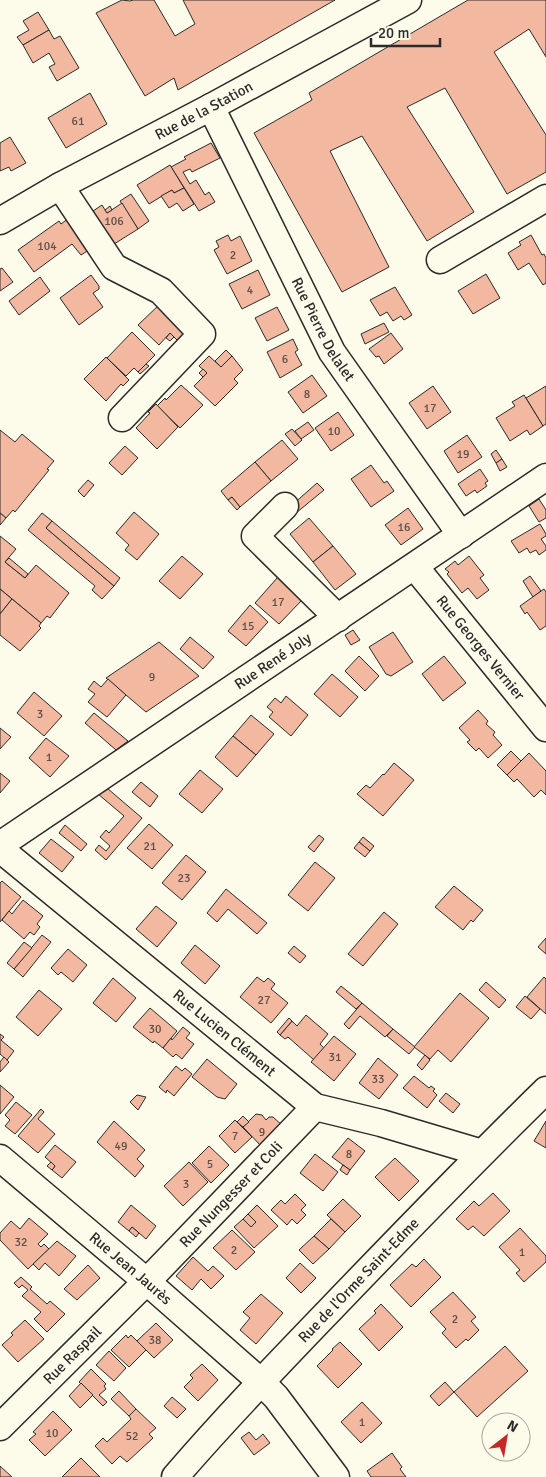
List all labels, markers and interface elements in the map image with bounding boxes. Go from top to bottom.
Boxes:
scale bar [371,15,440,47]
text: 20 m [378,24,409,42]
street label: Rue de la Station [152,77,256,144]
house number: 61 [72,114,84,129]
house number: 106 [104,214,124,229]
house number: 104 [37,239,57,254]
house number: 2 [230,248,236,263]
street label: Rue Pierre Delalet [288,274,359,385]
house number: 4 [247,283,254,298]
house number: 6 [282,352,288,367]
house number: 8 [304,387,310,402]
house number: 17 [424,401,436,416]
house number: 10 [328,424,340,439]
house number: 19 [457,447,469,462]
house number: 16 [398,520,410,535]
street label: Rue Georges Vernier [433,592,529,704]
house number: 17 [272,595,284,610]
house number: 15 [242,619,254,634]
street label: Rue René Joly [231,629,315,693]
house number: 9 [149,670,155,685]
house number: 3 [37,707,43,722]
house number: 1 [46,750,52,765]
house number: 21 [144,839,156,854]
house number: 23 [178,871,190,886]
street label: Rue Lucien Clément [169,985,279,1080]
house number: 27 [258,993,270,1008]
house number: 30 [149,1022,161,1037]
house number: 31 [329,1050,341,1065]
house number: 33 [372,1072,384,1087]
house number: 9 [259,1125,265,1140]
house number: 7 [232,1129,238,1144]
street label: Rue Nungesser et Coli [176,1137,286,1251]
house number: 49 [115,1139,127,1154]
house number: 8 [346,1147,352,1162]
house number: 5 [207,1157,213,1172]
house number: 3 [183,1177,189,1192]
street label: Rue de l'Orme Saint-Edme [294,1214,423,1346]
street label: Rue Jean Jaurès [86,1228,176,1309]
house number: 32 [15,1235,27,1250]
house number: 2 [231,1243,237,1258]
house number: 1 [519,1245,525,1260]
house number: 2 [452,1312,458,1327]
street label: Rue Raspail [39,1322,105,1388]
house number: 38 [149,1333,161,1348]
north arrow [481,1412,531,1462]
house number: 1 [359,1415,365,1430]
text: N [504,1416,521,1436]
house number: 10 [46,1426,58,1441]
house number: 52 [126,1429,138,1444]

